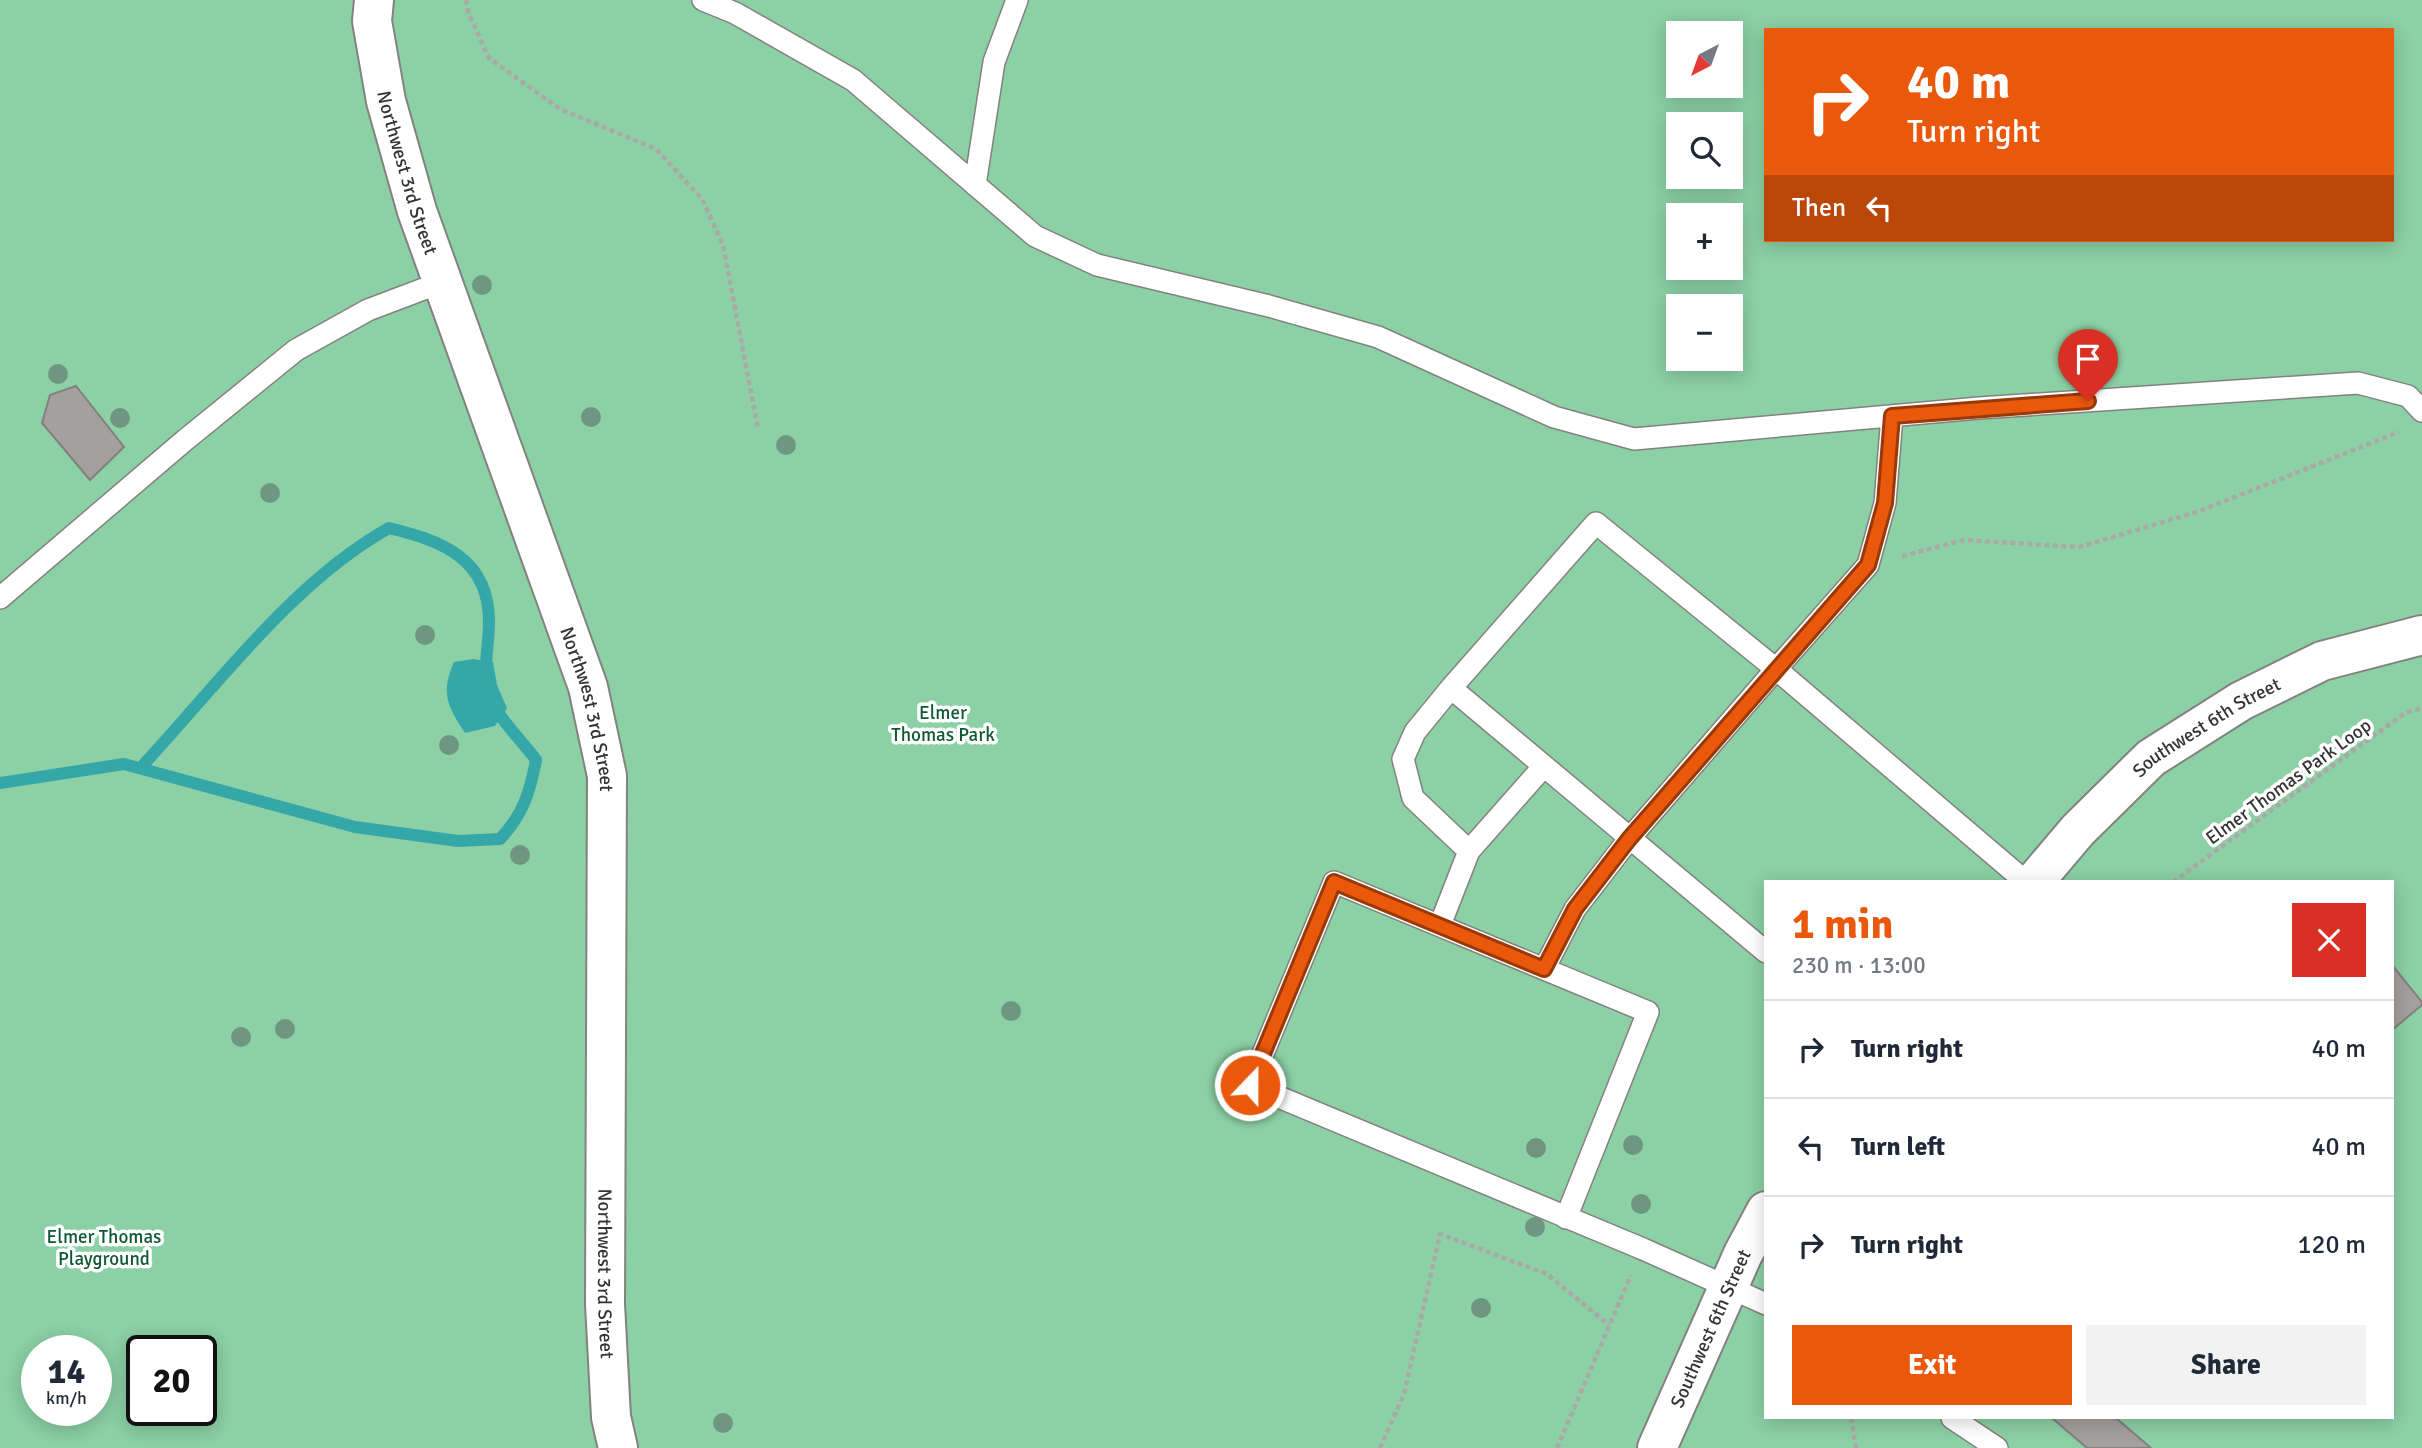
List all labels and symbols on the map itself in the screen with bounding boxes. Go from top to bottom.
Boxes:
north arrow [1666,21,1743,98]
street label: Northwest 3rd Street [371,89,443,258]
pin [2058,329,2118,401]
street label: Northwest 3rd Street [554,624,618,792]
street label: Southwest 6th Street [2128,672,2285,783]
park label: Elmer Thomas Park [891,701,995,747]
street label: Elmer Thomas Park Loop [2201,714,2376,850]
position arrow [1213,1048,1287,1122]
street label: Northwest 3rd Street [592,1189,619,1360]
park label: Elmer Thomas Playground [47,1225,161,1271]
street label: Southwest 6th Street [1665,1245,1757,1412]
speed limit sign: 20 [126,1335,217,1426]

